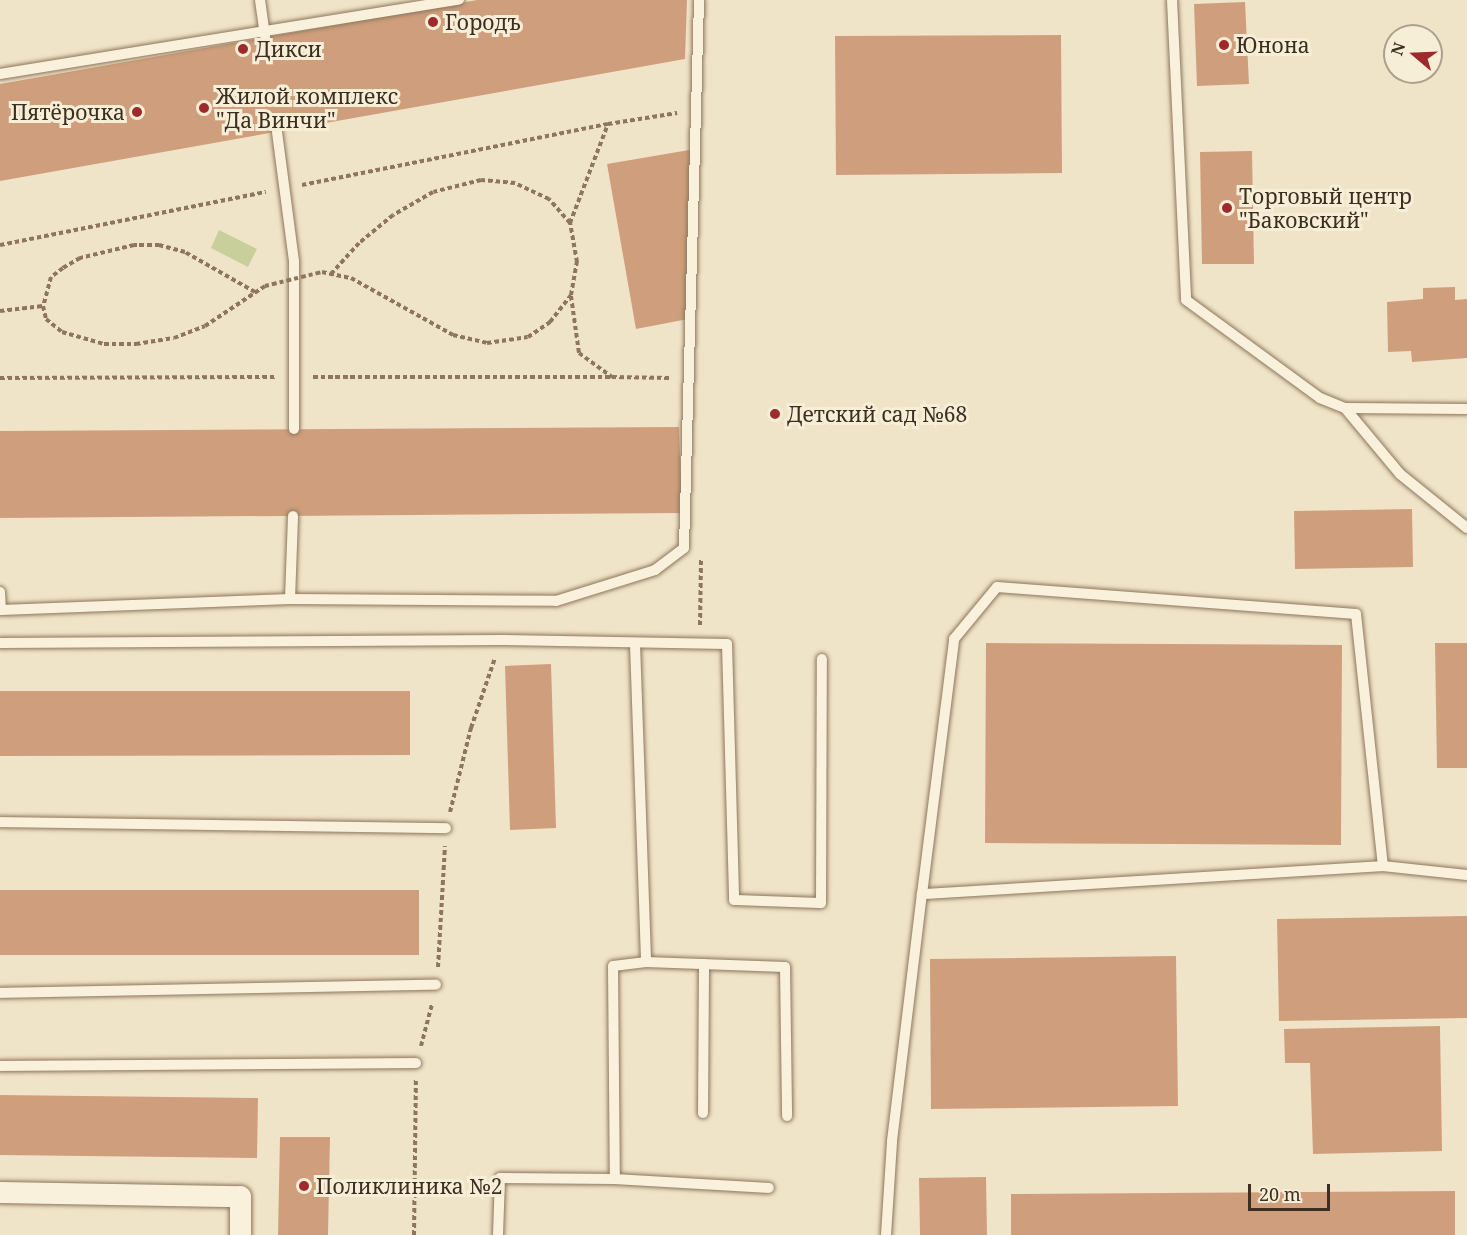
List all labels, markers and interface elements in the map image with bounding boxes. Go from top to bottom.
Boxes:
place label: Городъ [445,9,520,35]
marker: Городъ [426,15,440,29]
north arrow [1383,24,1443,84]
place label: Юнона [1236,32,1310,58]
place label: Дикси [255,36,322,62]
marker: Юнона [1217,38,1231,52]
text: N [1385,39,1410,58]
marker: Дикси [236,42,250,56]
place label: Жилой комплекс "Да Винчи" [216,83,398,133]
place label: Пятёрочка [11,99,125,125]
marker: Жилой комплекс "Да Винчи" [197,101,211,115]
marker: Пятёрочка [130,105,144,119]
place label: Торговый центр "Баковский" [1239,183,1412,233]
marker: Торговый центр "Баковский" [1220,201,1234,215]
place label: Детский сад №68 [787,401,967,427]
marker: Детский сад №68 [768,407,782,421]
scale bar [1251,1172,1334,1210]
place label: Поликлиника №2 [316,1173,503,1199]
marker: Поликлиника №2 [297,1179,311,1193]
text: 20 m [1259,1182,1301,1206]

